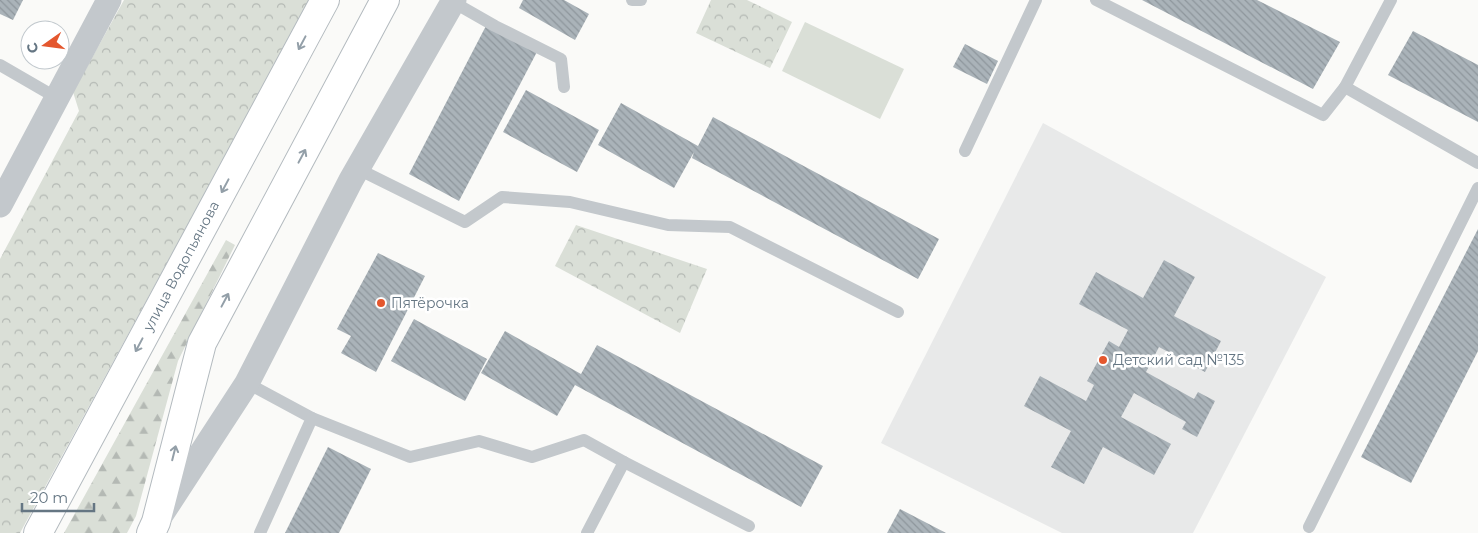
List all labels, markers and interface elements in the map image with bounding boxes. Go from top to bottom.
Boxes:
north arrow [20,20,70,70]
one-way arrow [297,35,306,50]
text: С [22,41,42,55]
one-way arrow [297,149,307,164]
one-way arrow [220,178,229,193]
street label: улица Водопьянова [139,198,223,335]
one-way arrow [220,292,230,307]
place label: Пятёрочка [391,294,469,312]
marker: Пятёрочка [375,297,387,309]
one-way arrow [134,337,144,351]
place label: Детский сад №135 [1113,351,1244,369]
marker: Детский сад №135 [1097,354,1109,366]
one-way arrow [170,445,179,461]
scale bar [22,480,95,512]
text: 20 m [30,488,68,507]

